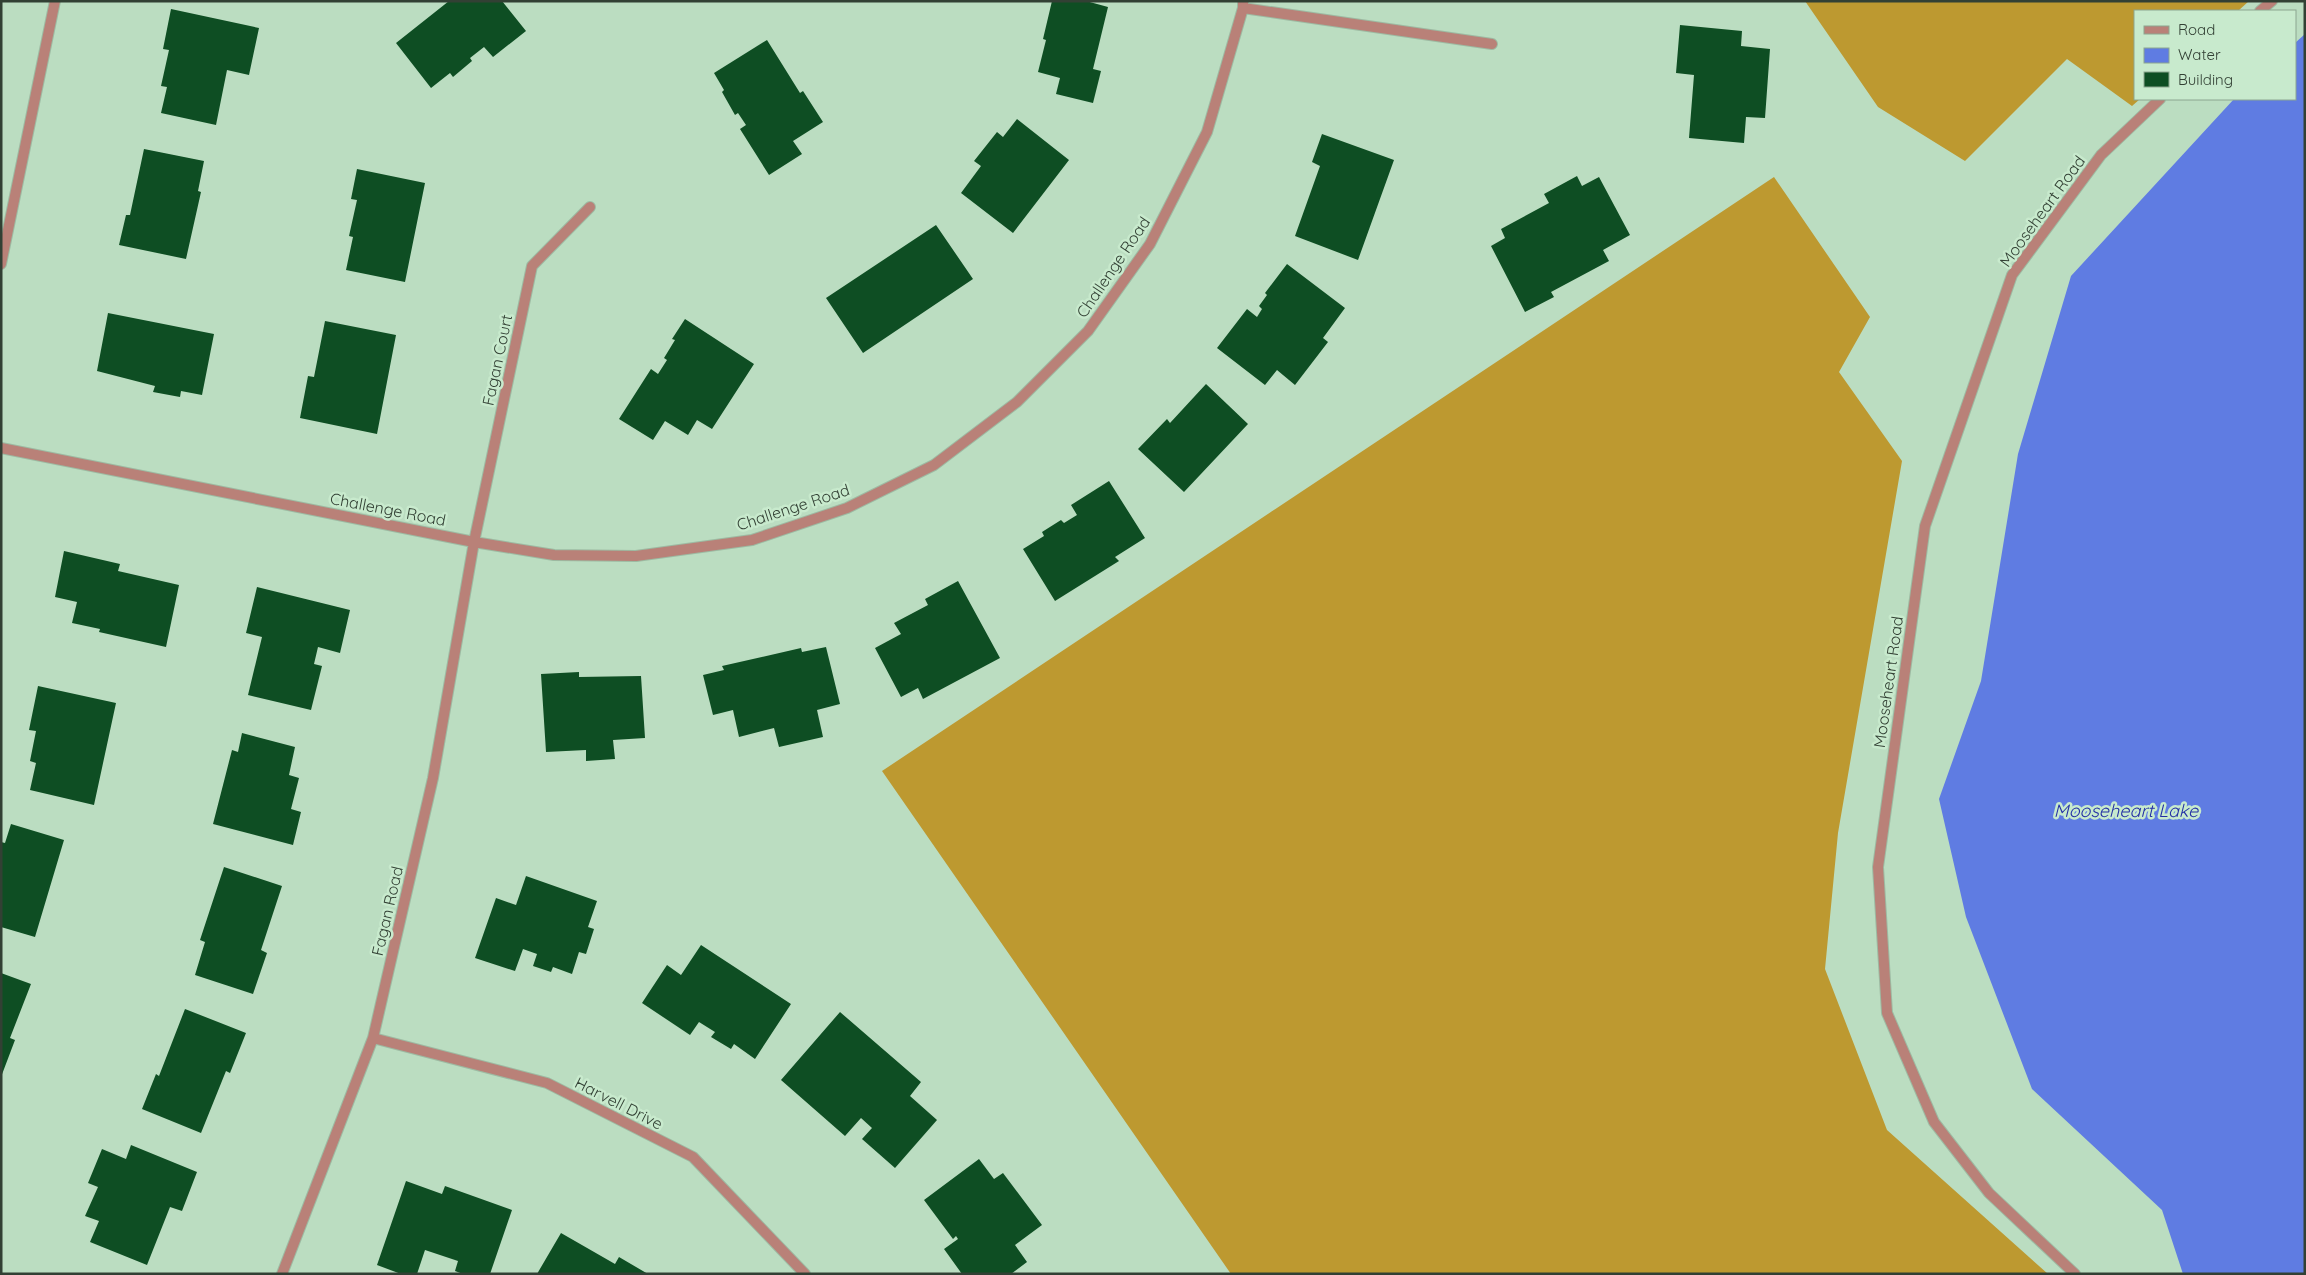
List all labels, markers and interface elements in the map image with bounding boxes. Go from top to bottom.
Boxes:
legend [2134,10,2296,100]
text: Road [2178,20,2215,39]
text: Water [2178,45,2221,64]
text: Building [2178,70,2233,89]
street label: Mooseheart Road [1995,151,2089,271]
street label: Challenge Road [1072,213,1154,321]
street label: Fagan Court [478,313,516,407]
street label: Challenge Road [734,479,852,535]
street label: Challenge Road [328,488,448,530]
street label: Mooseheart Road [1869,615,1907,749]
water label: Mooseheart Lake [2054,799,2199,822]
street label: Fagan Road [367,864,407,958]
street label: Harvell Drive [572,1072,666,1134]

